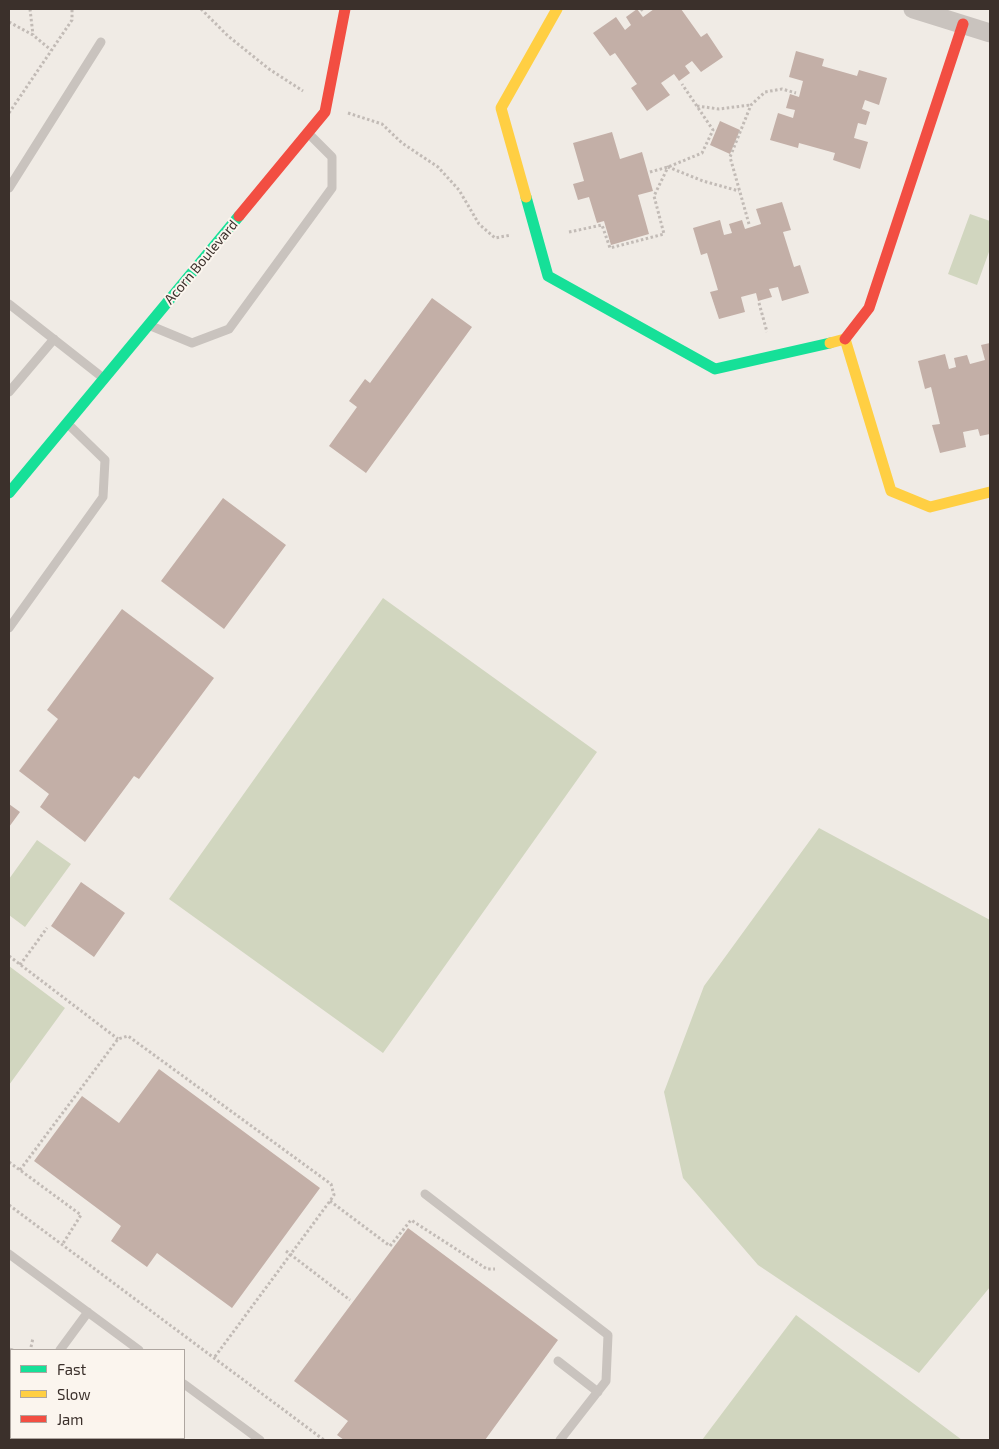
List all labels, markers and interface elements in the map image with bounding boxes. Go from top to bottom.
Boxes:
street label: Acorn Boulevard [161,216,241,308]
legend [10,1349,185,1439]
text: Fast [57,1360,86,1378]
text: Slow [57,1385,91,1403]
text: Jam [57,1410,83,1428]

